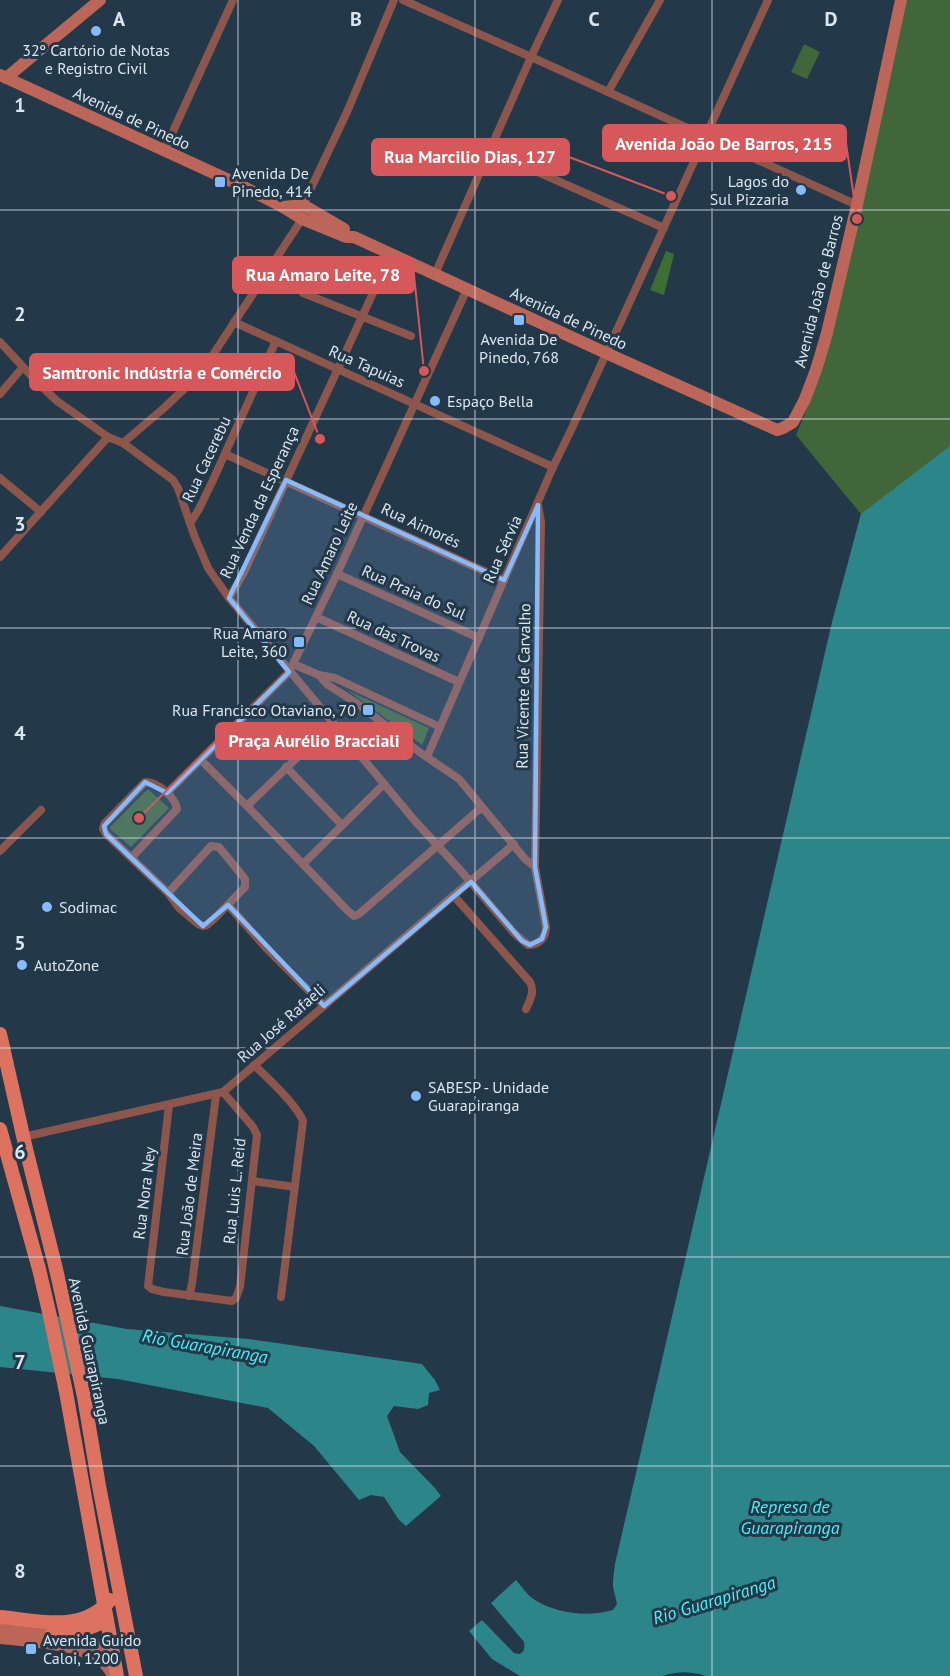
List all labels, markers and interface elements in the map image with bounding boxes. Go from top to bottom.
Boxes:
text: A [113,6,126,32]
text: B [350,6,362,32]
text: C [588,6,600,32]
text: D [825,6,838,32]
marker: 32º Cartório de Notas e Registro Civil [89,24,103,38]
place label: 32º Cartório de Notas e Registro Civil [22,40,170,78]
street label: Avenida de Pinedo [70,82,194,154]
text: 1 [14,92,26,118]
callout: Avenida João De Barros, 215 [603,125,846,161]
text: Avenida João De Barros, 215 [615,132,833,155]
callout: Rua Marcilio Dias, 127 [372,139,569,175]
text: Rua Marcilio Dias, 127 [384,145,556,168]
place label: Avenida De Pinedo, 414 [232,163,312,201]
place label: Lagos do Sul Pizzaria [710,171,789,209]
marker: Avenida De Pinedo, 414 [213,175,227,189]
marker: Lagos do Sul Pizzaria [794,183,808,197]
street label: Avenida João de Barros [789,212,847,370]
callout: Rua Amaro Leite, 78 [233,257,414,293]
text: Rua Amaro Leite, 78 [246,263,400,286]
street label: Avenida de Pinedo [507,282,631,354]
text: 2 [14,301,26,327]
marker: Avenida De Pinedo, 768 [512,313,526,327]
place label: Avenida De Pinedo, 768 [479,329,559,367]
street label: Rua Tapuias [326,340,408,392]
callout: Samtronic Indústria e Comércio [30,354,294,390]
text: Samtronic Indústria e Comércio [42,361,282,384]
place label: Espaço Bella [447,391,533,411]
marker: Espaço Bella [428,394,442,408]
street label: Rua Cacerebu [177,413,235,505]
street label: Rua Venda da Esperança [215,423,303,581]
street label: Rua Amaro Leite [296,498,362,608]
street label: Rua Aimorés [378,498,464,552]
text: 3 [14,511,26,537]
street label: Rua Sérvia [478,512,526,586]
street label: Rua Praia do Sul [359,560,469,624]
street label: Rua Vicente de Carvalho [512,603,534,769]
street label: Rua das Trovas [344,606,444,666]
place label: Rua Amaro Leite, 360 [213,623,287,661]
marker: Rua Amaro Leite, 360 [292,635,306,649]
place label: Rua Francisco Otaviano, 70 [172,700,356,720]
marker: Rua Francisco Otaviano, 70 [361,703,375,717]
text: 4 [14,720,26,746]
callout: Praça Aurélio Bracciali [216,723,412,759]
text: Praça Aurélio Bracciali [228,729,400,752]
place label: Sodimac [59,897,117,917]
marker: Sodimac [40,900,54,914]
text: 5 [14,930,26,956]
place label: AutoZone [34,955,99,975]
marker: AutoZone [15,958,29,972]
street label: Rua José Rafaeli [233,979,329,1067]
place label: SABESP - Unidade Guarapiranga [428,1077,549,1115]
marker: SABESP - Unidade Guarapiranga [409,1089,423,1103]
street label: Rua João de Meira [172,1131,206,1257]
street label: Rua Luis L. Reid [218,1137,250,1245]
text: 6 [14,1139,26,1165]
street label: Rua Nora Ney [128,1145,160,1240]
street label: Avenida Guarapiranga [65,1276,115,1426]
water label: Rio Guarapiranga [140,1324,270,1368]
text: 7 [14,1349,26,1375]
water label: Represa de Guarapiranga [741,1495,840,1539]
text: 8 [14,1558,26,1584]
water label: Rio Guarapiranga [650,1570,778,1630]
place label: Avenida Guido Caloi, 1200 [43,1630,141,1668]
marker: Avenida Guido Caloi, 1200 [24,1642,38,1656]

